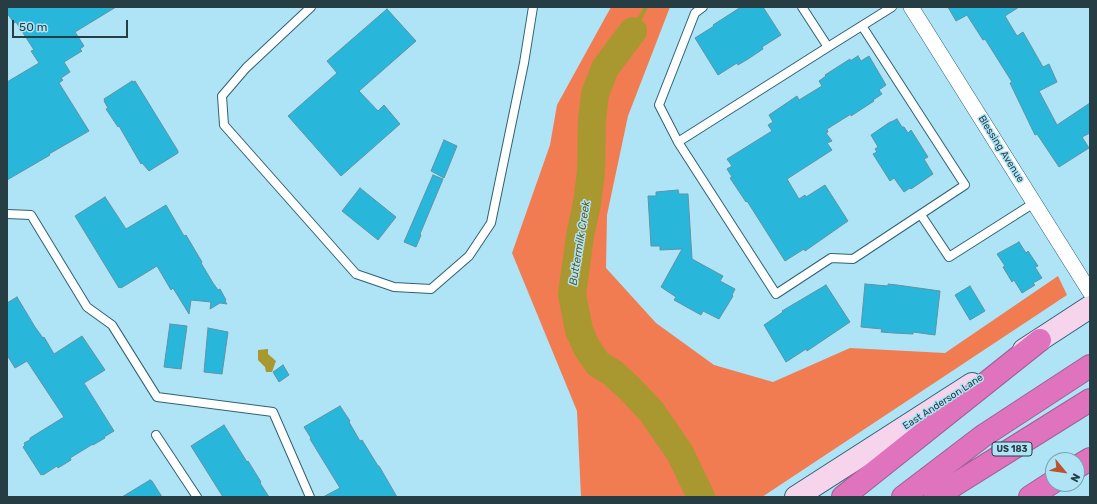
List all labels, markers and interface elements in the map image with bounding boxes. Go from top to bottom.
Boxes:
scale bar [14,12,130,38]
text: 50 m [19,20,47,34]
street label: Blessing Avenue [976,113,1026,185]
water label: Buttermilk Creek [567,200,593,286]
street label: East Anderson Lane [901,372,985,432]
road number: US 183 [992,442,1032,456]
north arrow [1045,452,1085,492]
text: N [1067,471,1083,484]

